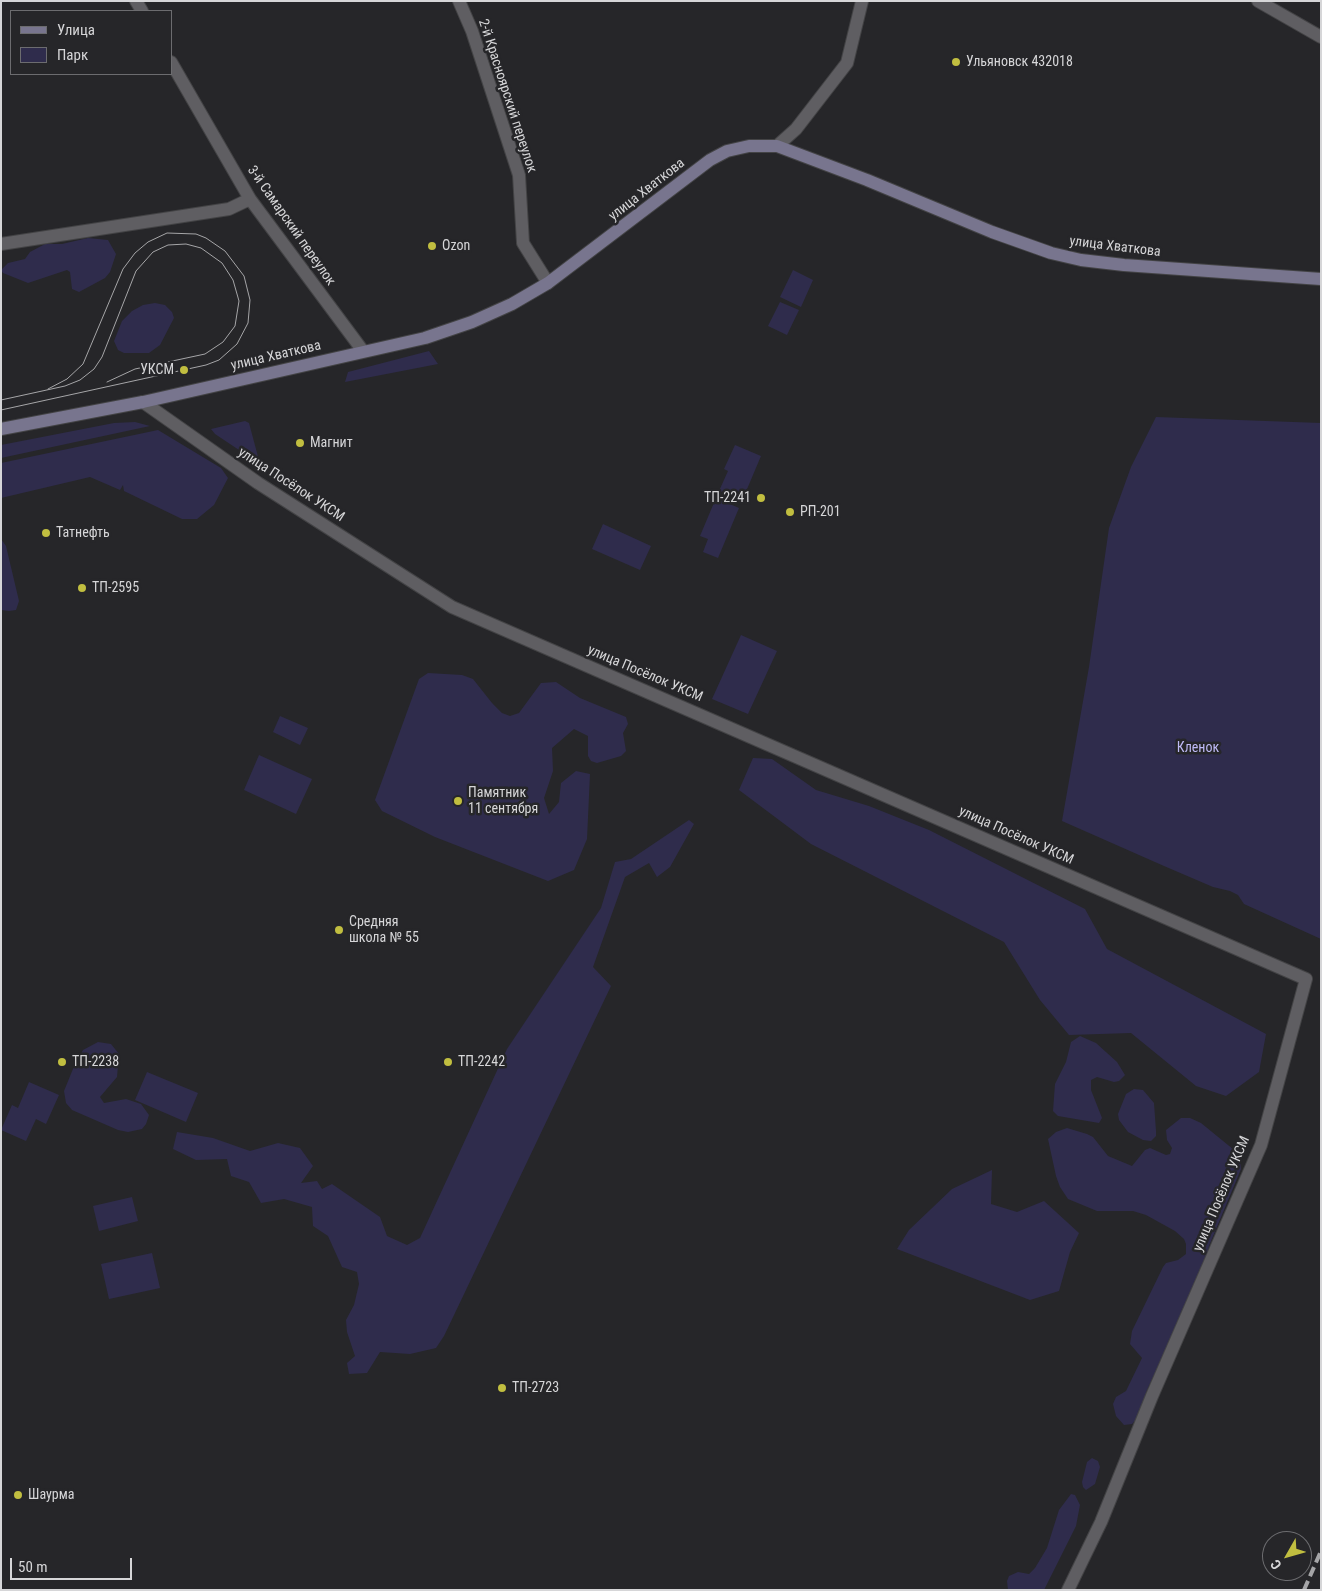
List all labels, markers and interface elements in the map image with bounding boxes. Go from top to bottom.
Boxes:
legend [10,10,172,75]
street label: 2-й Красноярский переулок [474,17,540,175]
text: Улица [57,21,95,39]
text: Парк [57,46,88,64]
place label: Ульяновск 432018 [966,54,1073,70]
marker: Ульяновск 432018 [950,56,962,68]
street label: улица Хваткова [606,155,688,225]
street label: 3-й Самарский переулок [243,163,339,289]
street label: улица Хваткова [1068,233,1162,261]
place label: Ozon [442,238,470,254]
marker: Ozon [426,240,438,252]
street label: улица Хваткова [229,337,323,375]
place label: УКСМ [140,362,174,378]
marker: УКСМ [178,364,190,376]
place label: Магнит [310,435,353,451]
marker: Магнит [294,437,306,449]
street label: улица Посёлок УКСМ [235,444,347,526]
place label: ТП-2241 [704,490,751,506]
marker: ТП-2241 [755,492,767,504]
place label: РП-201 [800,504,841,520]
marker: РП-201 [784,506,796,518]
place label: Татнефть [56,525,110,541]
marker: Татнефть [40,527,52,539]
place label: ТП-2595 [92,580,139,596]
marker: ТП-2595 [76,582,88,594]
street label: улица Посёлок УКСМ [585,642,705,706]
park label: Кленок [1177,740,1219,756]
place label: Памятник 11 сентября [468,785,538,818]
marker: Памятник 11 сентября [452,795,464,807]
street label: улица Посёлок УКСМ [956,803,1076,869]
place label: Средняя школа № 55 [349,914,419,946]
marker: Средняя школа № 55 [333,924,345,936]
place label: ТП-2238 [72,1054,119,1070]
place label: ТП-2242 [458,1054,505,1070]
marker: ТП-2238 [56,1056,68,1068]
marker: ТП-2242 [442,1056,454,1068]
street label: улица Посёлок УКСМ [1190,1134,1254,1254]
place label: ТП-2723 [512,1380,559,1396]
marker: ТП-2723 [496,1382,508,1394]
place label: Шаурма [28,1487,74,1503]
marker: Шаурма [12,1489,24,1501]
north arrow [1262,1531,1312,1581]
scale bar [12,1548,135,1580]
text: С [1267,1557,1285,1573]
text: 50 m [18,1558,48,1576]

